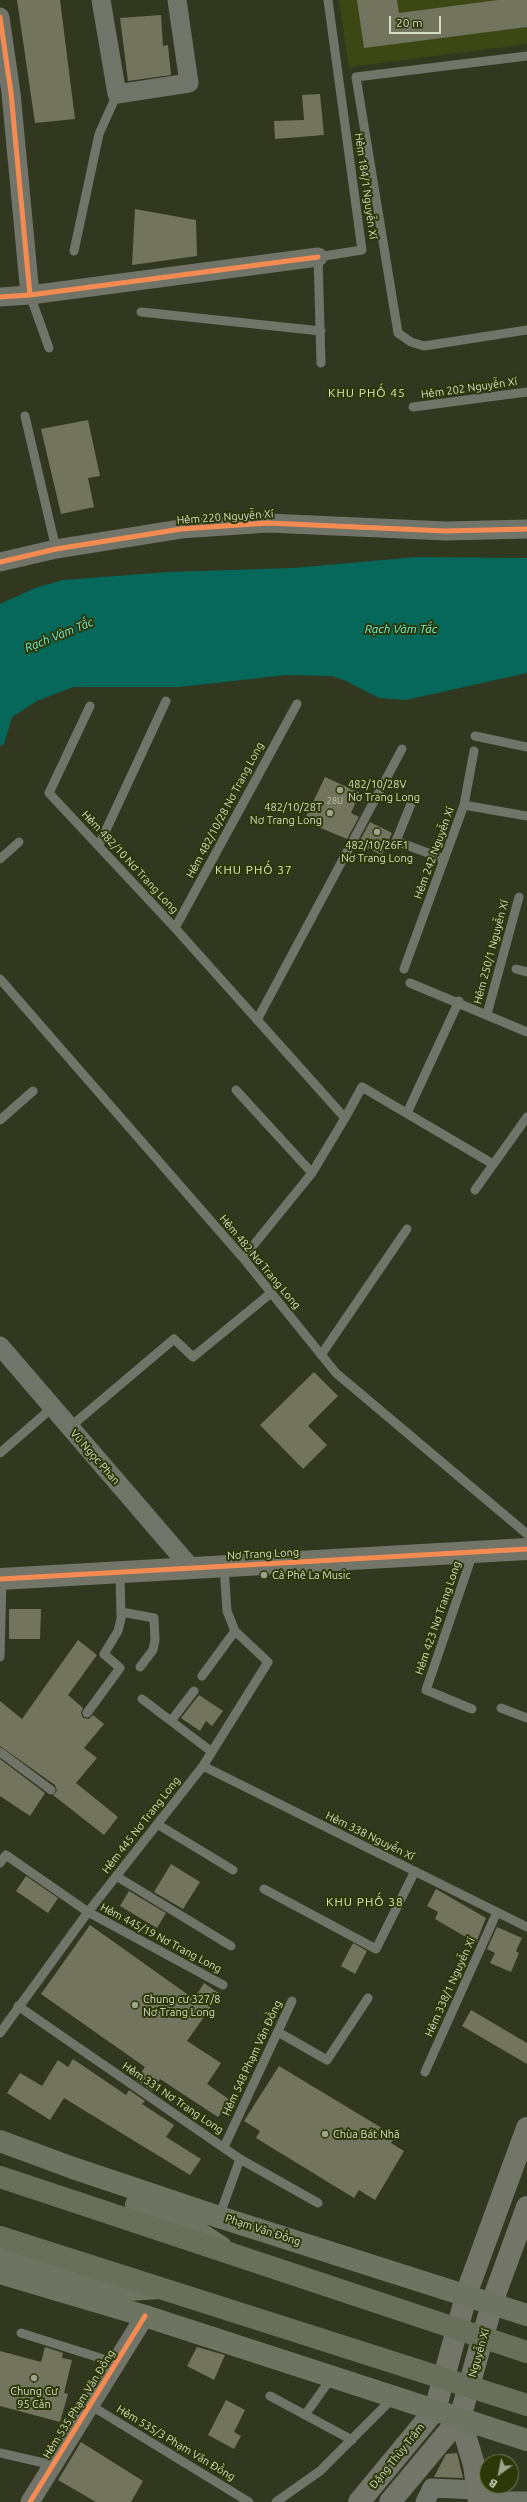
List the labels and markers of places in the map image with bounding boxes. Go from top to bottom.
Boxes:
place label: 482/10/28V Nơ Trang Long [348,777,420,803]
marker: 482/10/28V Nơ Trang Long [335,785,345,795]
place label: 482/10/28T Nơ Trang Long [250,800,322,826]
marker: 482/10/28T Nơ Trang Long [325,808,335,818]
marker: 482/10/26F1 Nơ Trang Long [372,827,382,837]
place label: 482/10/26F1 Nơ Trang Long [341,838,413,864]
place label: Cà Phê La Music [272,1568,351,1582]
marker: Cà Phê La Music [259,1570,269,1580]
place label: Chung cư 327/8 Nơ Trang Long [143,1992,220,2018]
marker: Chung cư 327/8 Nơ Trang Long [130,2000,140,2010]
place label: Chùa Bát Nhã [333,2127,400,2141]
marker: Chùa Bát Nhã [320,2129,330,2139]
marker: Chung Cư 95 Căn [29,2373,39,2383]
place label: Chung Cư 95 Căn [10,2384,58,2410]

